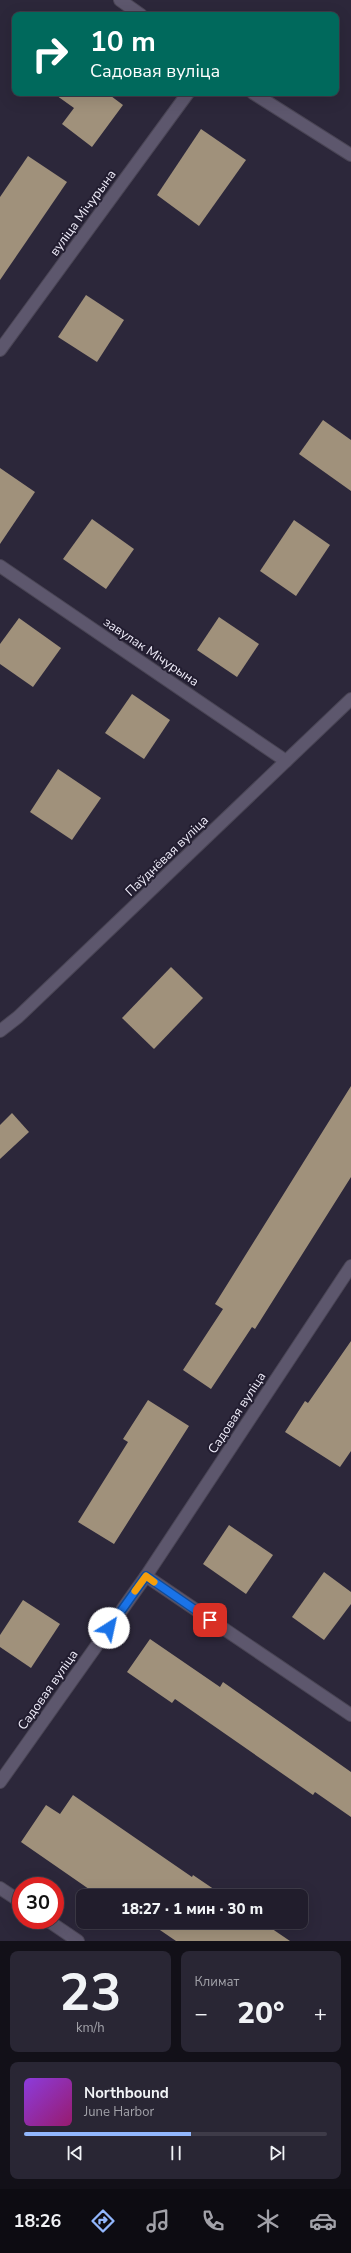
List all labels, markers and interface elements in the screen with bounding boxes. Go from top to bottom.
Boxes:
text: 10 m [90,23,156,61]
icon: right [24,28,76,80]
text: Садовая вуліца [90,59,220,83]
street label: вуліца Мічурына [46,166,120,260]
street label: завулак Мічурына [100,613,202,691]
street label: Паўднёвая вуліца [121,812,213,900]
street label: Садовая вуліца [204,1369,270,1457]
pin [193,1603,227,1637]
position arrow [88,1607,130,1649]
icon: arrive [199,1609,221,1631]
street label: Садовая вуліца [14,1646,82,1734]
speed limit sign: 30 [12,1877,64,1929]
text: 18:27 · 1 мин · 30 m [121,1899,263,1919]
text: 23 [59,1957,121,2028]
text: Климат [195,1973,239,1991]
text: 20° [237,1993,285,2034]
text: − [195,1999,208,2029]
text: + [314,1999,327,2029]
text: km/h [76,2019,105,2037]
text: Northbound [84,2083,169,2103]
text: June Harbor [84,2103,154,2121]
icon: previous [64,2142,86,2164]
icon: pause [165,2142,187,2164]
icon: next [266,2142,288,2164]
icon: directions [89,2207,117,2235]
icon: music [144,2207,172,2235]
icon: phone [199,2207,227,2235]
icon: climate [254,2207,282,2235]
icon: car [309,2207,337,2235]
text: 18:26 [14,2209,61,2233]

